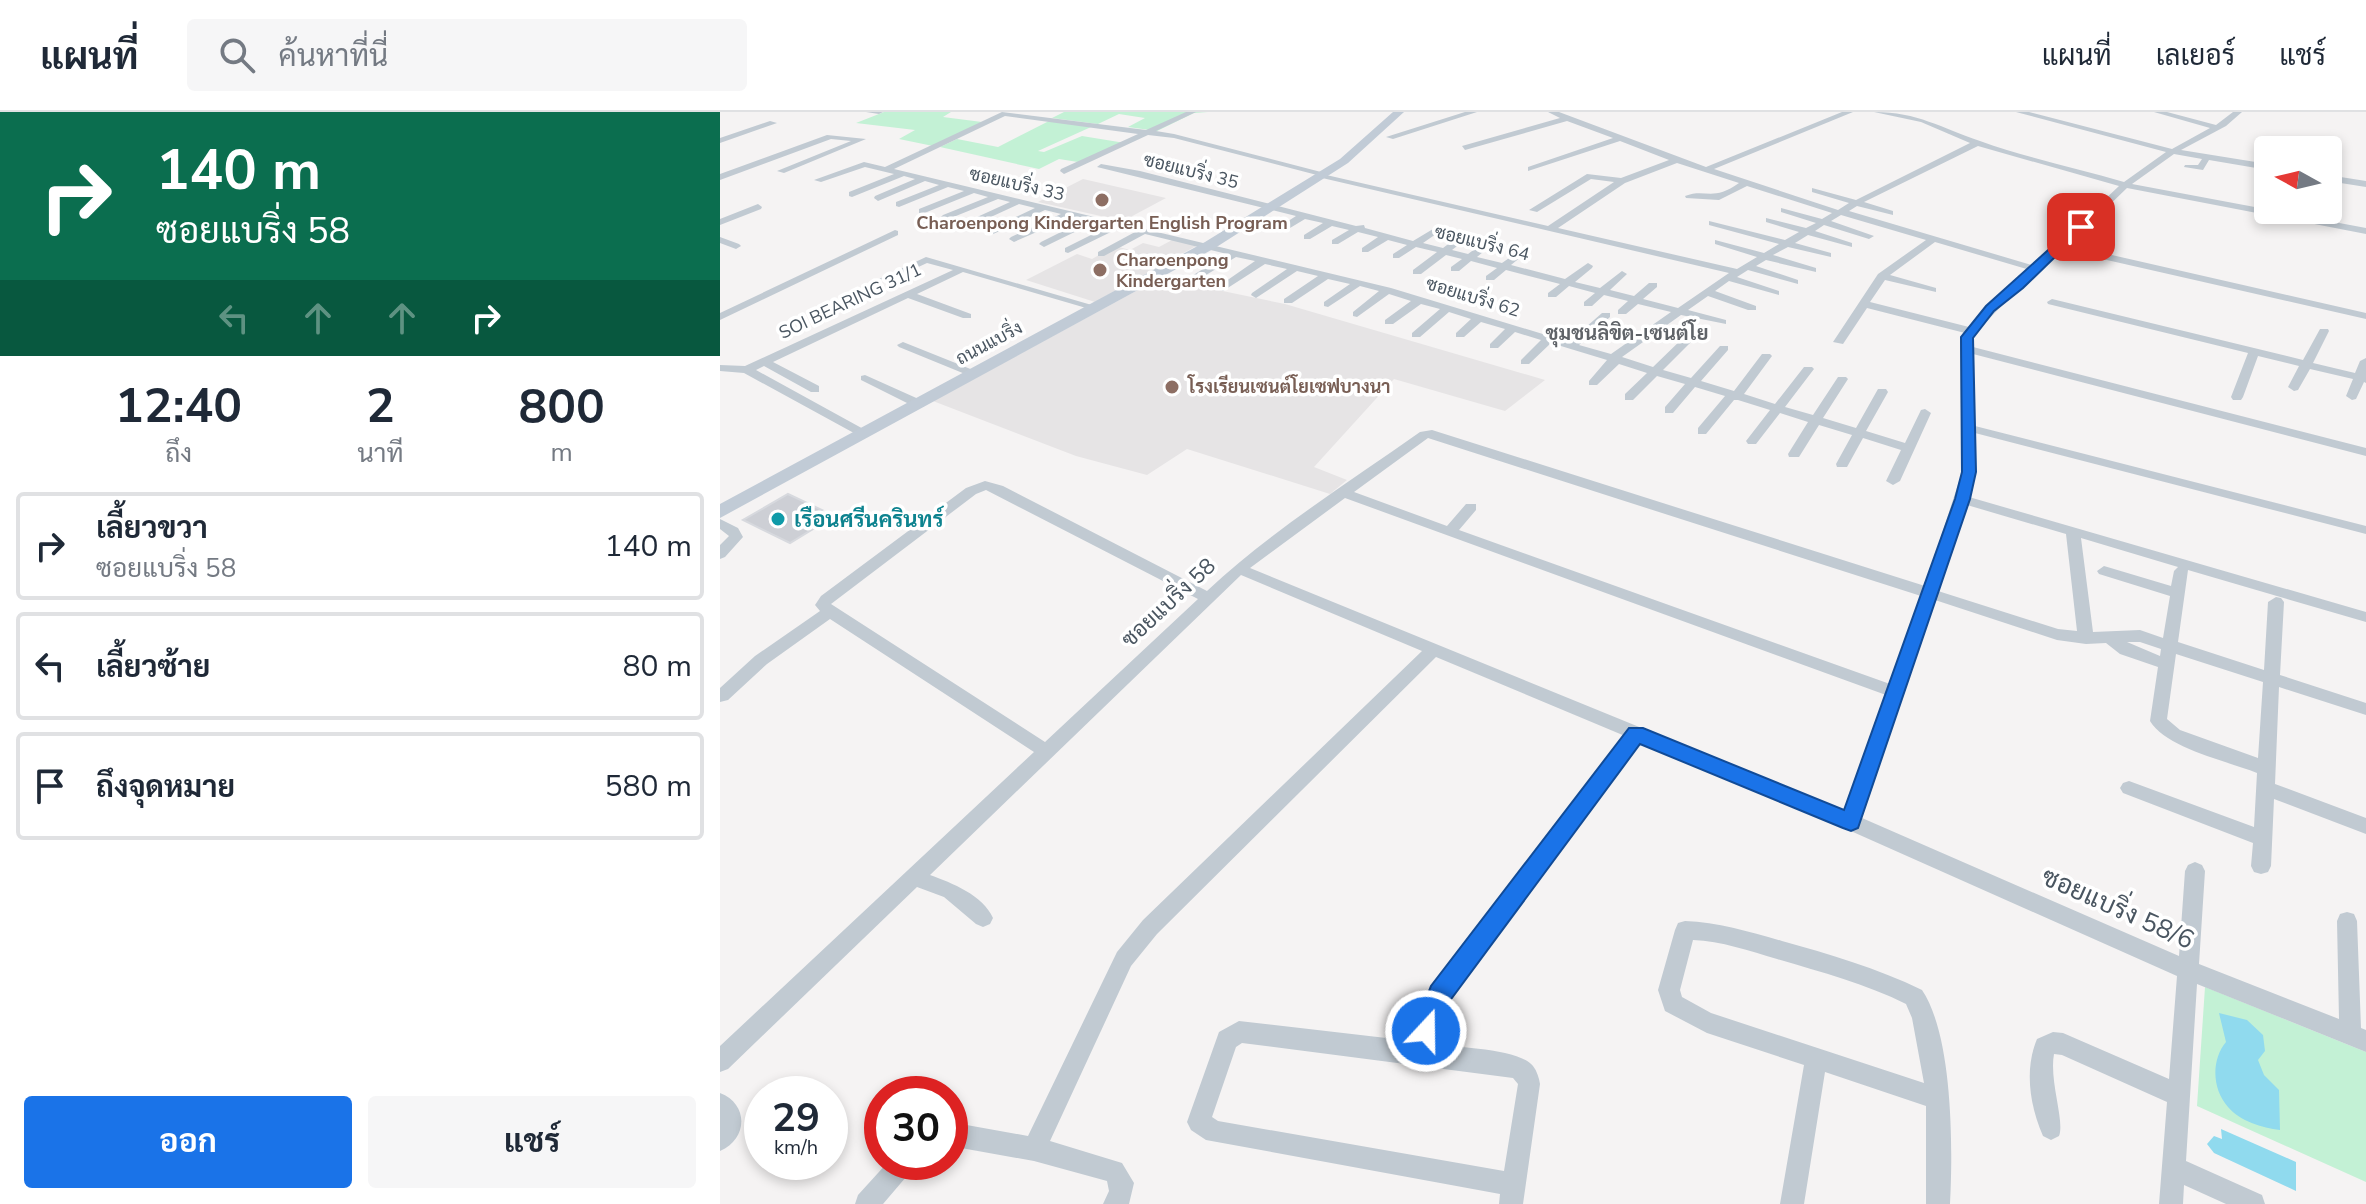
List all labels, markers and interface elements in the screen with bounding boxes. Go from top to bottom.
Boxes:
search box [187,19,747,91]
text: แผนที่ [40,31,139,82]
icon: search [215,33,259,77]
text: ค้นหาที่นี่ [279,36,388,77]
text: แผนที่ [2042,37,2112,75]
text: เลเยอร์ [2156,37,2235,75]
text: แชร์ [2279,37,2326,75]
text: 140 m [156,132,321,209]
north arrow [2254,136,2342,224]
map controls [2254,136,2342,224]
icon: right [24,144,128,248]
street label: ซอยแบริ่ง 35 [1141,145,1242,194]
street label: ซอยแบริ่ง 33 [967,158,1068,207]
marker: Charoenpong Kindergarten English Program [1093,191,1111,209]
pin [2047,193,2115,261]
icon: arrive [2059,205,2103,249]
text: ซอยแบริ่ง 58 [156,207,350,256]
place label: Charoenpong Kindergarten English Program [916,211,1288,235]
street label: ซอยแบริ่ง 64 [1432,217,1533,266]
place label: Charoenpong Kindergarten [1116,248,1229,293]
street label: SOI BEARING 31/1 [775,257,925,345]
marker: Charoenpong Kindergarten [1091,261,1109,279]
street label: ซอยแบริ่ง 62 [1423,268,1524,323]
icon: left [212,296,256,340]
icon: ahead [296,296,340,340]
icon: ahead [380,296,424,340]
icon: right [464,296,508,340]
street label: ถนนแบริ่ง [950,313,1027,371]
district label: ชุมชนลิขิต-เซนต์โย [1546,319,1708,348]
text: 12:40 [115,373,242,439]
text: 2 [366,373,395,439]
text: 800 [519,374,605,440]
place label: โรงเรียนเซนต์โยเซฟบางนา [1187,374,1391,399]
marker: โรงเรียนเซนต์โยเซฟบางนา [1163,378,1181,396]
text: m [551,435,573,470]
text: ถึง [165,436,192,471]
text: นาที [357,436,403,471]
place label: เรือนศรีนครินทร์ [794,505,945,535]
text: เลี้ยวขวา [96,508,208,549]
marker: เรือนศรีนครินทร์ [769,510,787,528]
icon: right [28,524,72,568]
text: 140 m [605,526,692,567]
street label: ซอยแบริ่ง 58 [1112,548,1222,654]
text: ซอยแบริ่ง 58 [96,551,236,586]
icon: left [28,644,72,688]
text: 80 m [623,646,692,687]
text: เลี้ยวซ้าย [96,647,210,688]
icon: arrive [28,764,72,808]
text: 580 m [605,766,692,807]
text: ถึงจุดหมาย [96,767,235,808]
street label: ซอยแบริ่ง 58/6 [2036,856,2201,958]
position arrow [1384,989,1468,1073]
speed limit sign: 30 [864,1076,968,1180]
text: 29 [772,1091,820,1145]
button: ออก [24,1096,352,1188]
button: แชร์ [368,1096,696,1188]
text: km/h [774,1134,818,1161]

